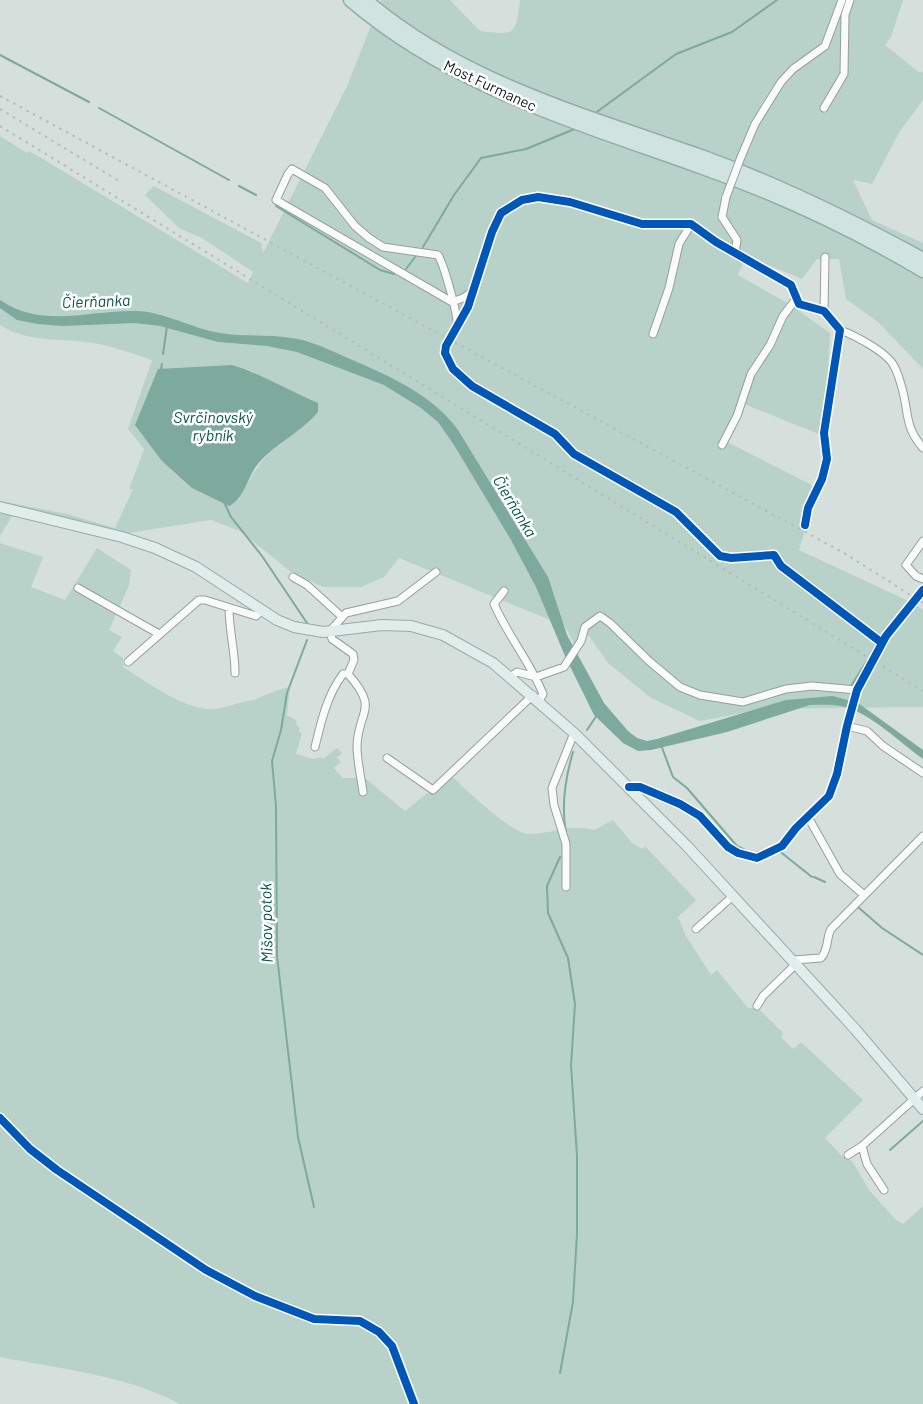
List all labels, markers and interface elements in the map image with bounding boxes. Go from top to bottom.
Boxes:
street label: Most Furmanec [441,56,540,115]
water label: Čierňanka [61,290,131,311]
water label: Svrčinovský rybník [173,407,254,444]
water label: Čierňanka [490,471,541,540]
water label: Mišov potok [255,883,276,963]

